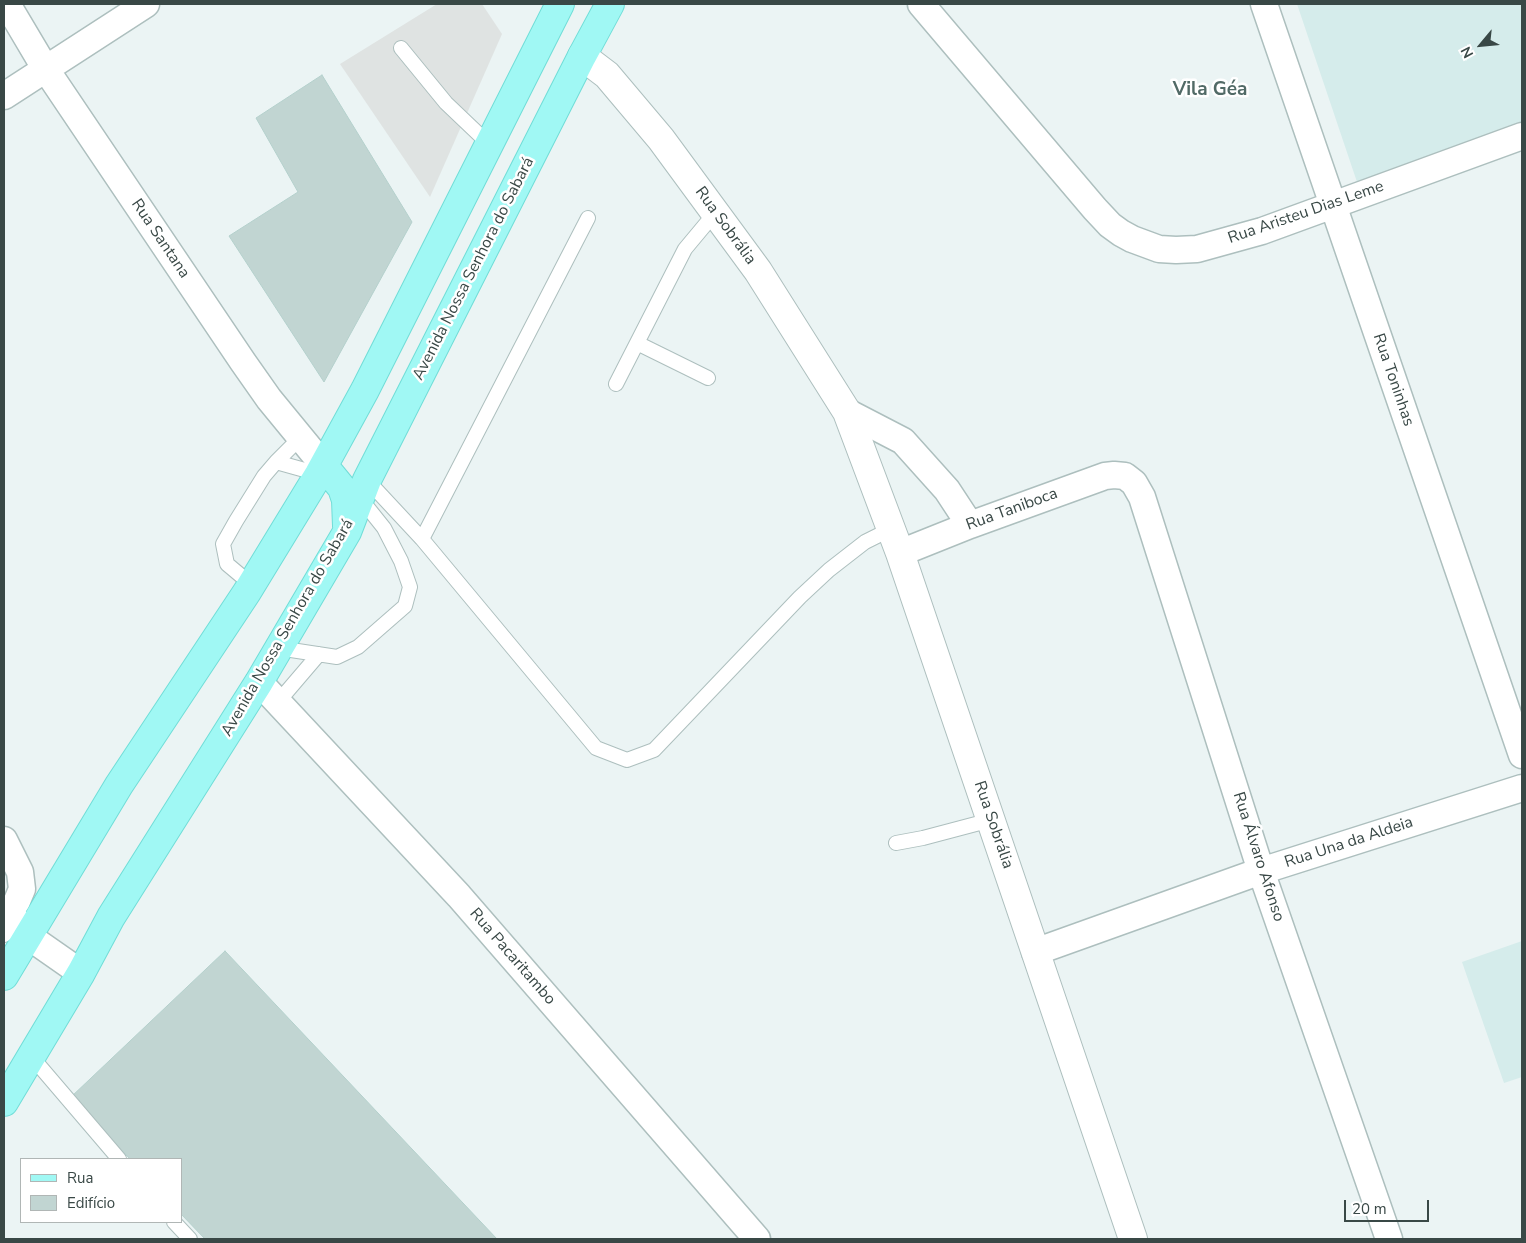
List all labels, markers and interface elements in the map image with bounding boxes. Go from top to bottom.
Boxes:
north arrow [1456,20,1506,70]
text: N [1456,43,1478,61]
district label: Vila Géa [1173,79,1247,101]
street label: Avenida Nossa Senhora do Sabará [409,154,539,384]
street label: Rua Aristeu Dias Leme [1226,177,1386,249]
street label: Rua Sobrália [690,183,760,269]
street label: Rua Santana [127,196,193,282]
street label: Rua Toninhas [1368,331,1418,429]
street label: Rua Taniboca [964,485,1060,535]
street label: Avenida Nossa Senhora do Sabará [218,516,358,740]
street label: Rua Sobrália [969,779,1017,871]
street label: Rua Álvaro Afonso [1228,790,1288,924]
street label: Rua Una da Aldeia [1282,813,1416,873]
street label: Rua Pacaritambo [465,905,559,1009]
legend [20,1158,182,1223]
text: Rua [67,1168,93,1188]
scale bar [1346,1190,1431,1222]
text: Edifício [67,1193,115,1213]
text: 20 m [1352,1199,1387,1219]

